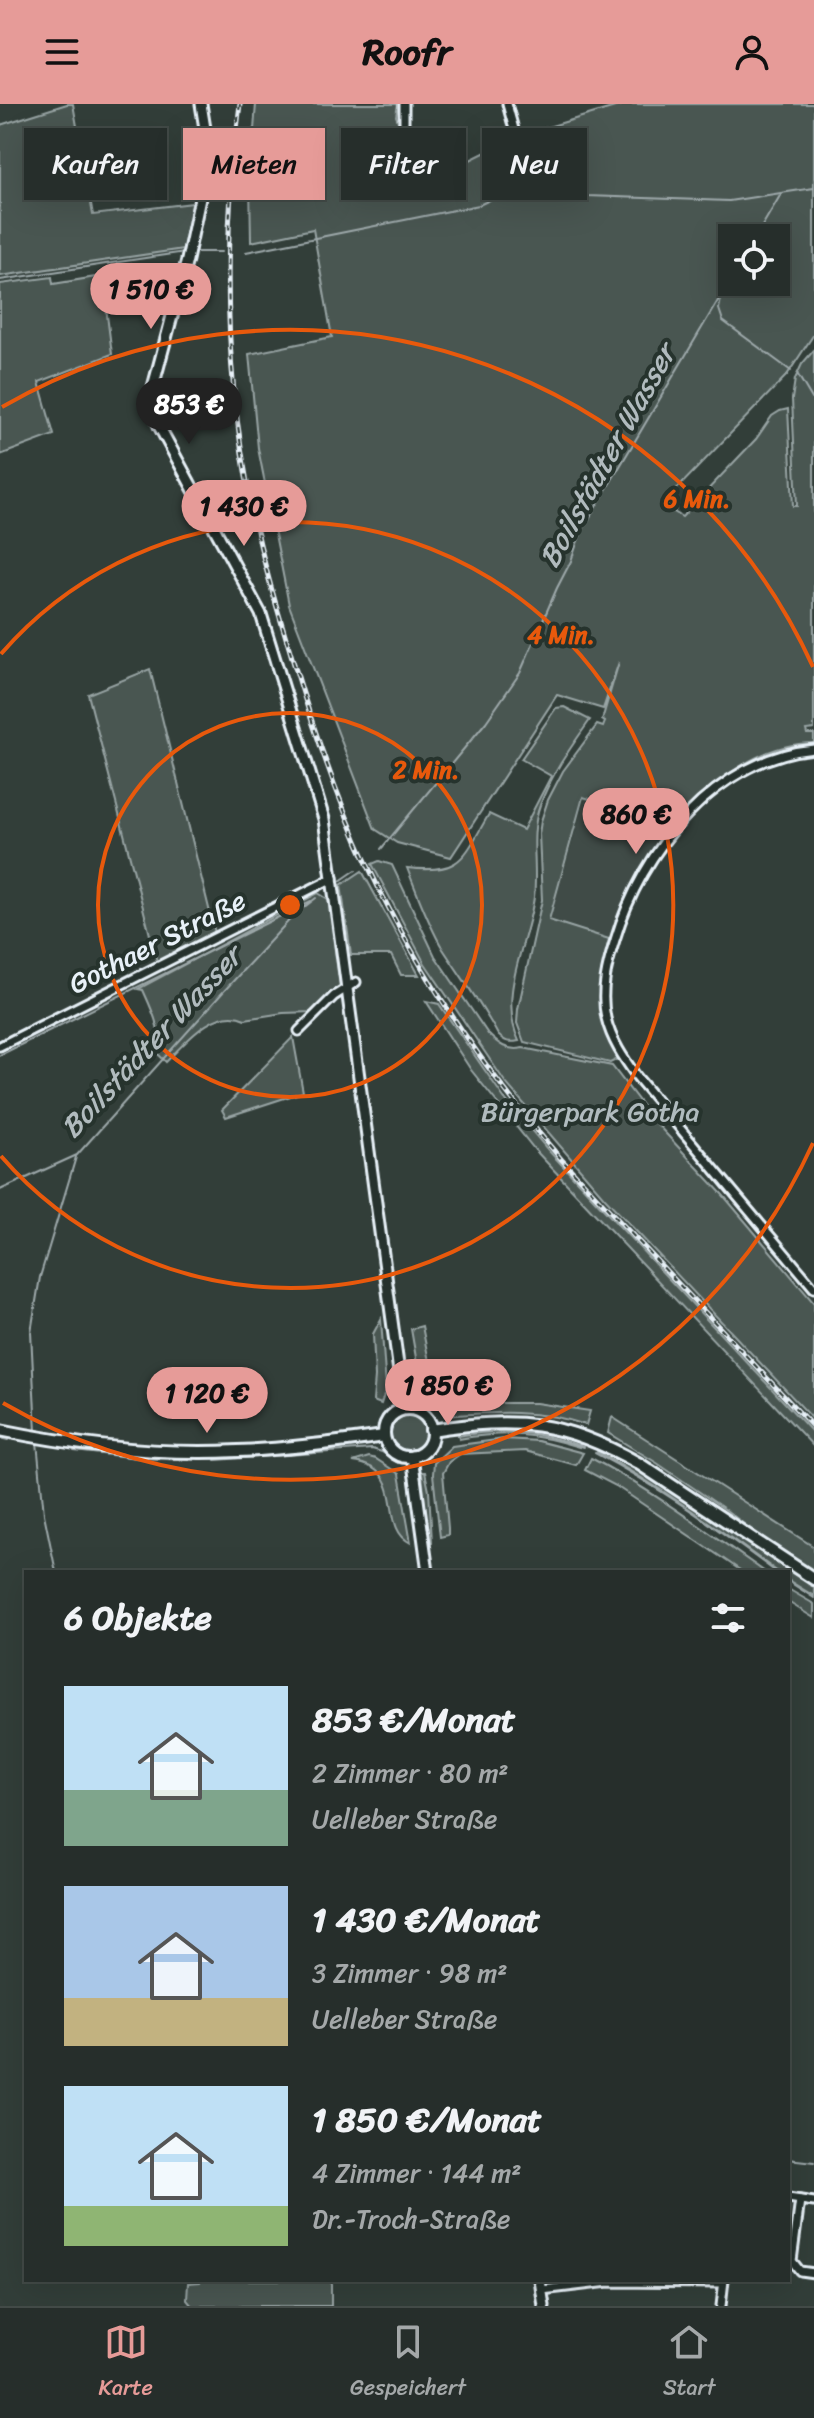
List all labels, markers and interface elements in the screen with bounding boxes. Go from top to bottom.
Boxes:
text: Roofr [362,20,452,84]
icon: menu [40,30,84,74]
icon: person [730,30,774,74]
chip: Kaufen [24,128,167,200]
chip: Mieten [183,128,325,200]
chip: Filter [341,128,466,200]
chip: Neu [482,128,587,200]
map controls [718,224,790,296]
button: locate [718,224,790,296]
pin: 1 510 € [77,263,225,331]
text: 1 510 € [108,266,194,312]
water label: Boilstädter Wasser [523,330,693,578]
pin: 853 € [133,378,245,446]
text: 853 € [154,381,224,427]
text: 6 Min. [663,478,730,520]
pin: 1 430 € [170,480,318,548]
text: 1 430 € [200,483,288,529]
text: 4 Min. [527,614,595,656]
text: 2 Min. [392,749,459,791]
pin: 860 € [580,788,692,856]
text: 860 € [601,791,671,837]
street label: Gothaer Straße [59,876,255,1008]
centre of rings [276,891,304,919]
water label: Boilstädter Wasser [46,929,259,1151]
park label: Bürgerpark Gotha [481,1087,699,1136]
pin: 1 850 € [374,1359,522,1427]
text: 1 850 € [403,1362,493,1408]
pin: 1 120 € [133,1367,281,1435]
text: 1 120 € [165,1370,249,1416]
text: 6 Objekte [64,1588,212,1648]
icon: filters [706,1596,750,1640]
text: 853 €/Monat [312,1690,516,1750]
icon: home [128,1718,224,1814]
text: 2 Zimmer · 80 m² [312,1750,509,1796]
text: Uelleber Straße [312,1796,497,1842]
text: 1 430 €/Monat [312,1890,540,1950]
icon: home [128,1918,224,2014]
text: 3 Zimmer · 98 m² [312,1950,507,1996]
text: Uelleber Straße [312,1996,497,2042]
text: 1 850 €/Monat [312,2090,542,2150]
icon: home [128,2118,224,2214]
text: 4 Zimmer · 144 m² [312,2150,521,2196]
text: Dr.-Troch-Straße [312,2196,510,2242]
tab: Karte [99,2320,153,2407]
tab: Gespeichert [350,2320,466,2407]
tab: Start [663,2320,715,2407]

